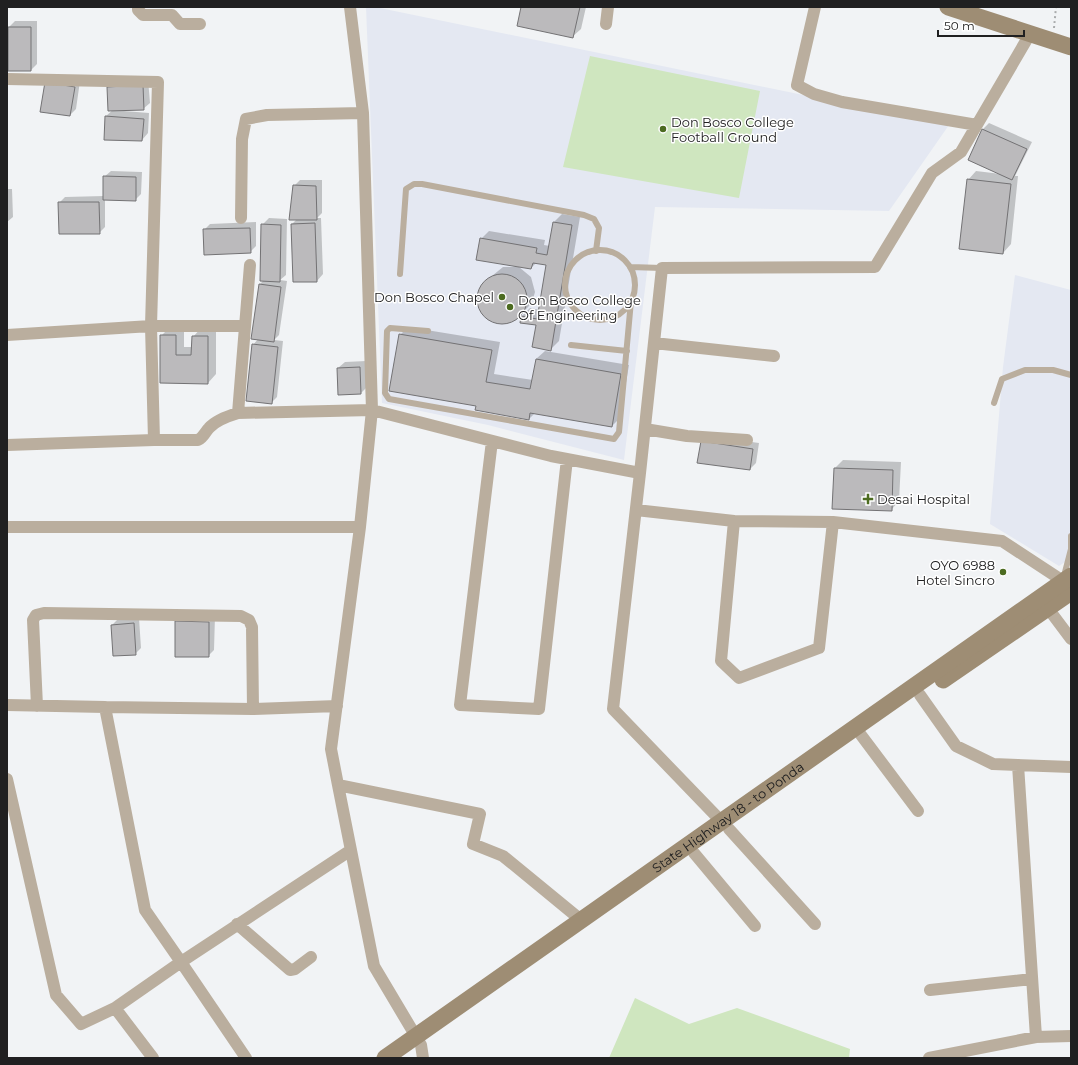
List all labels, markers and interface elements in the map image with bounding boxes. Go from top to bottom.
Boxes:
scale bar [938,12,1024,38]
text: 50 m [944,18,975,33]
place label: Don Bosco College Football Ground [671,114,794,145]
marker: Don Bosco College Football Ground [658,124,668,134]
place label: Don Bosco Chapel [374,289,494,305]
marker: Don Bosco Chapel [497,292,507,302]
place label: Don Bosco College Of Engineering [518,292,641,323]
marker: Don Bosco College Of Engineering [505,302,515,312]
place label: Desai Hospital [877,491,970,507]
marker: Desai Hospital [862,493,874,505]
place label: OYO 6988 Hotel Sincro [916,557,995,588]
marker: OYO 6988 Hotel Sincro [998,567,1008,577]
street label: State Highway 18 - to Ponda [649,758,807,876]

